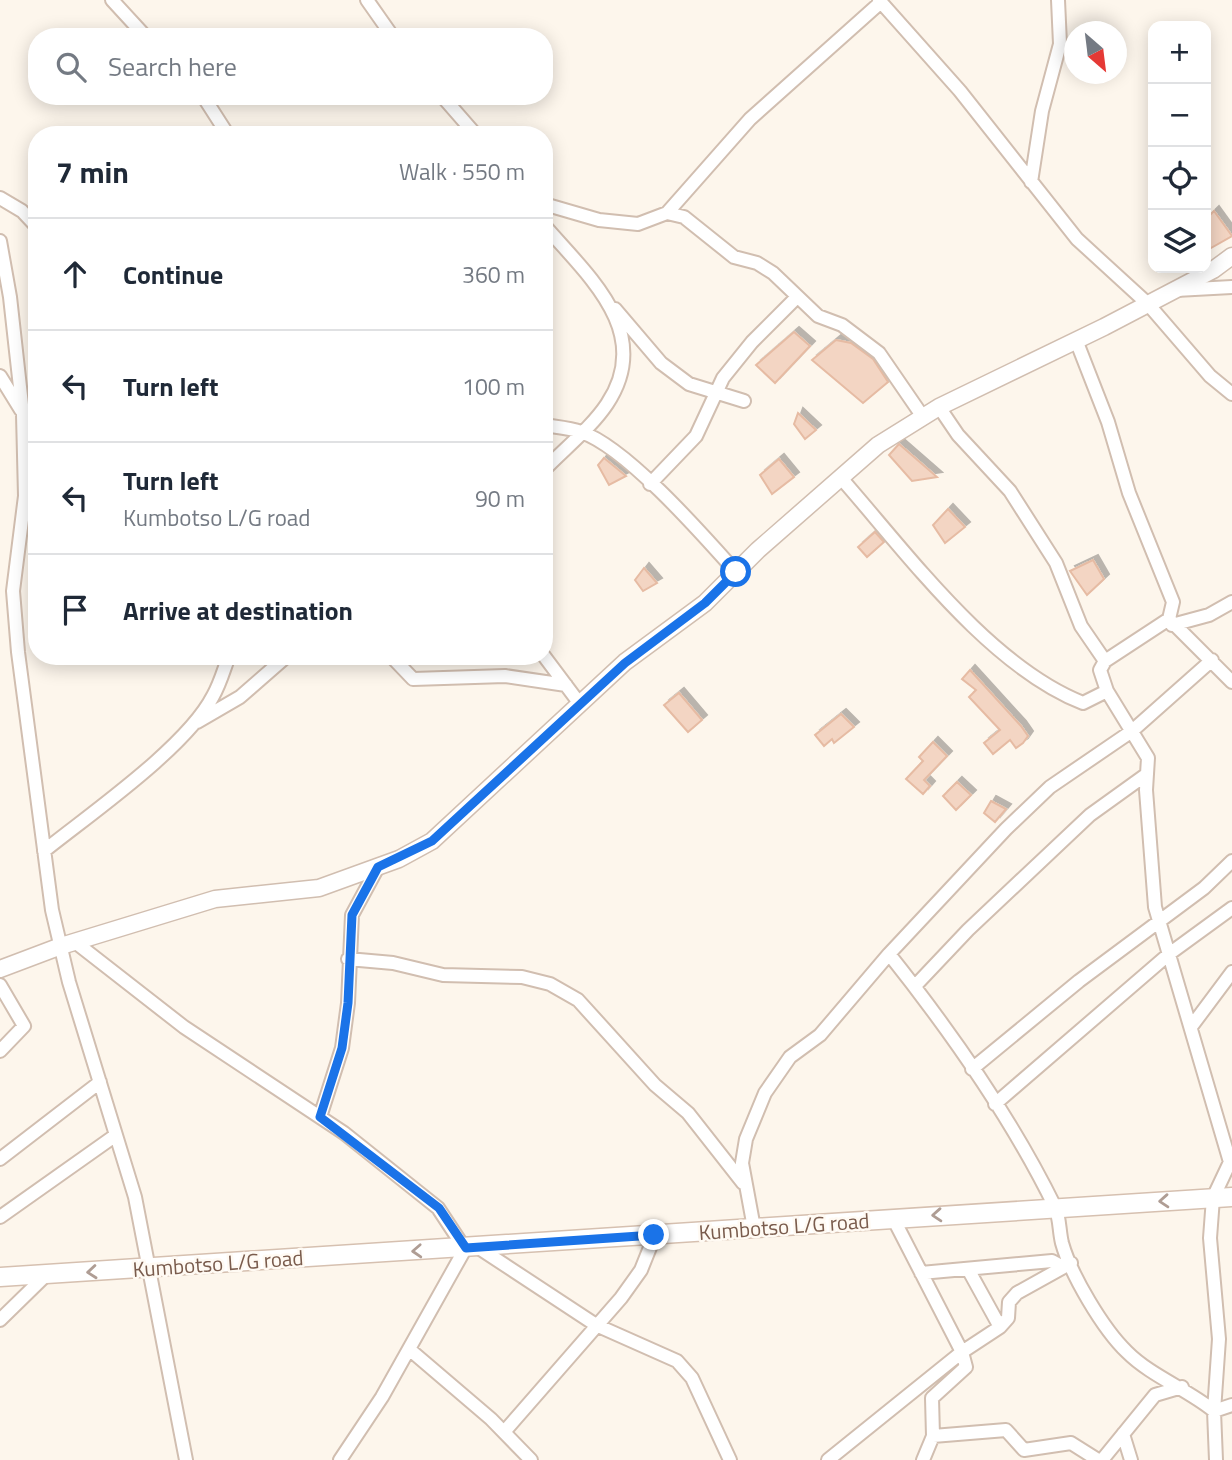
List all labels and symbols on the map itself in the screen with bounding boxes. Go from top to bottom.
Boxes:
north arrow [1064,21,1127,84]
route start [720,556,751,587]
one-way arrow [1158,1193,1169,1208]
street label: Kumbotso L/G road [697,1204,871,1248]
one-way arrow [931,1208,942,1223]
route end [638,1219,669,1250]
street label: Kumbotso L/G road [131,1241,305,1285]
one-way arrow [411,1243,422,1258]
one-way arrow [86,1264,97,1279]

